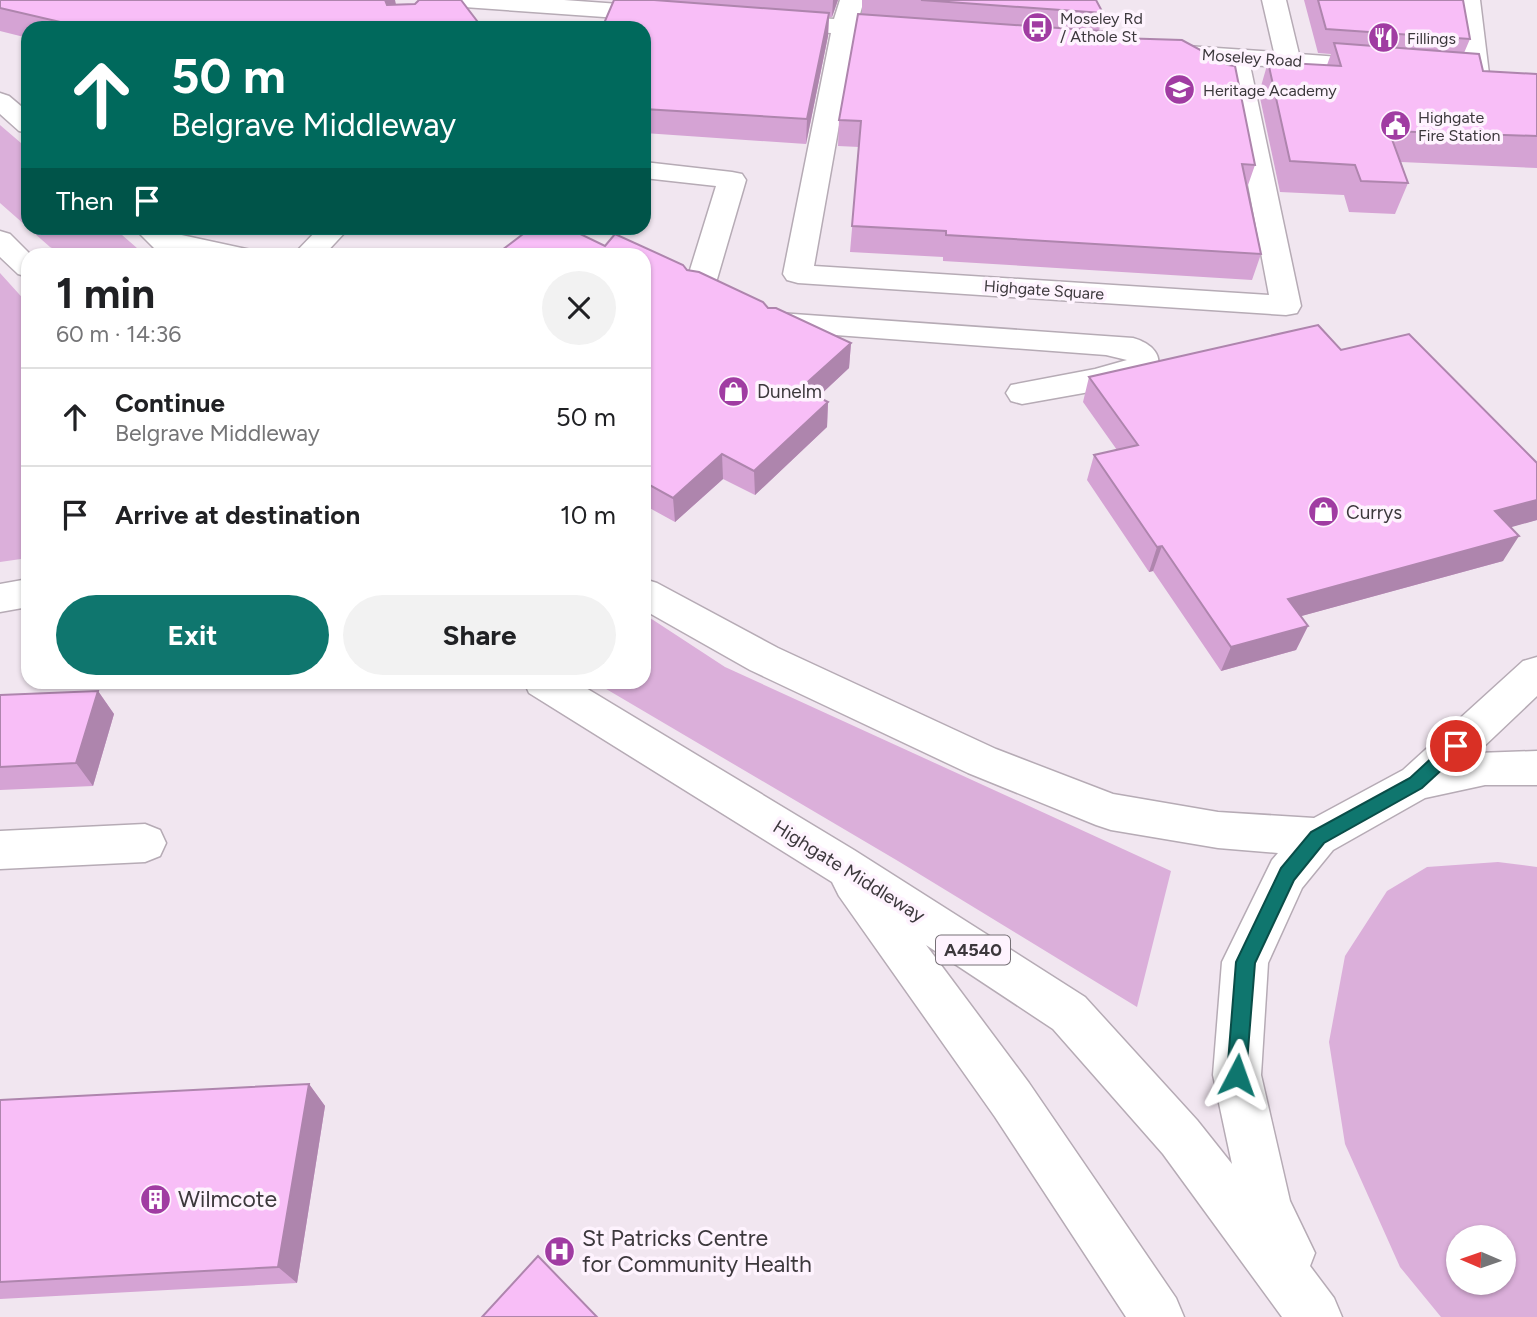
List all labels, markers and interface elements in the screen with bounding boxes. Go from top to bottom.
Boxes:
place label: Moseley Rd / Athole St [1060,9,1143,46]
bus stop icon: Moseley Rd / Athole St [1020,10,1054,44]
restaurant icon: Fillings [1367,21,1401,55]
place label: Fillings [1407,29,1456,48]
street label: Moseley Road [1201,45,1303,71]
text: 50 m [171,46,286,105]
icon: ahead [56,49,147,140]
school or university icon: Heritage Academy [1163,73,1197,107]
place label: Heritage Academy [1203,81,1337,100]
text: Belgrave Middleway [171,106,456,144]
place label: Highgate Fire Station [1418,108,1501,145]
public building icon: Highgate Fire Station [1378,109,1412,143]
icon: arrive [128,182,166,220]
text: Then [56,185,114,217]
text: 1 min [56,268,155,319]
button: close [542,271,616,345]
street label: Highgate Square [983,276,1105,304]
text: 60 m · 14:36 [56,320,181,348]
shop icon: Dunelm [717,374,751,408]
place label: Dunelm [757,380,822,403]
text: Continue [115,387,225,419]
icon: ahead [56,398,94,436]
text: 50 m [556,401,616,433]
text: Belgrave Middleway [115,419,320,447]
shop icon: Currys [1306,495,1340,529]
icon: arrive [56,496,94,534]
text: Arrive at destination [115,499,360,531]
text: 10 m [560,499,616,531]
place label: Currys [1346,501,1402,524]
button: Exit [56,595,329,675]
button: Share [343,595,616,675]
pin [1426,716,1486,776]
icon: arrive [1437,727,1475,765]
street label: Highgate Middleway [769,815,929,927]
road number: A4540 [936,936,1010,965]
position arrow [1200,1038,1274,1112]
building icon: Wilmcote [138,1182,172,1216]
place label: Wilmcote [178,1185,277,1213]
place label: St Patricks Centre for Community Health [582,1224,812,1278]
north arrow [1446,1225,1516,1295]
map controls [1446,1225,1516,1295]
hospital icon: St Patricks Centre for Community Health [542,1234,576,1268]

